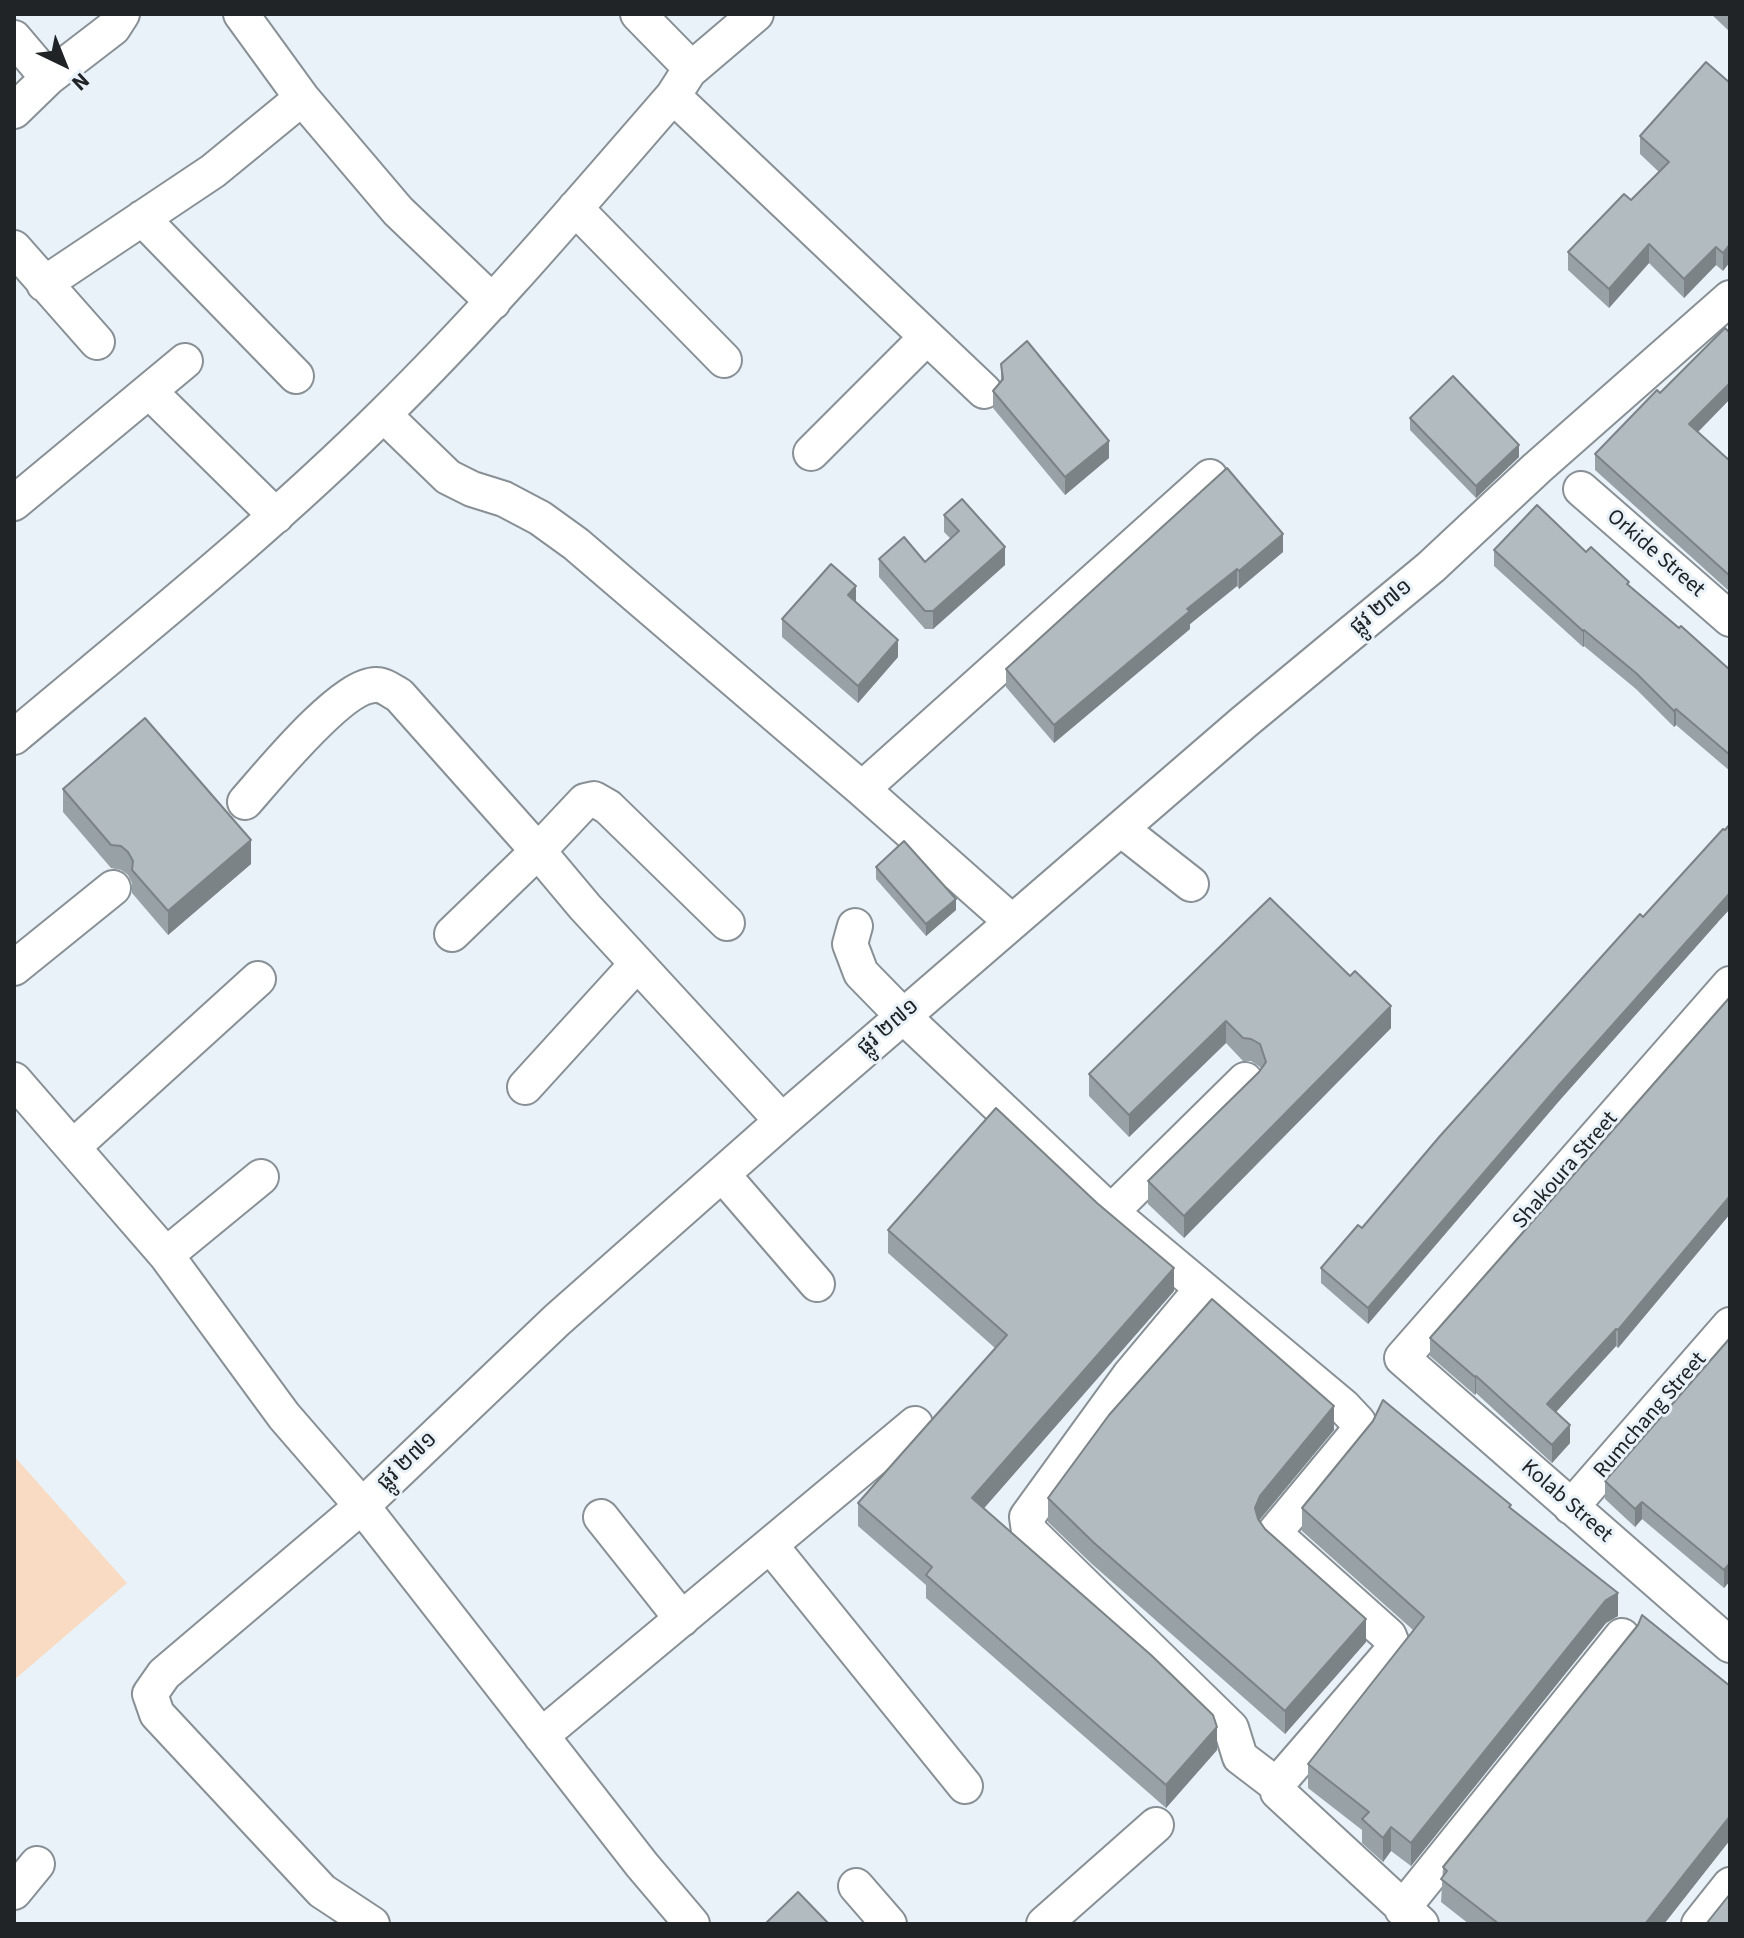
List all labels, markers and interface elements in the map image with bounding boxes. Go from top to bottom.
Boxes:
north arrow [24,24,104,104]
text: N [64,65,97,98]
street label: Orkide Street [1601,504,1709,604]
street label: ផ្លូវ ២៧១ [1345,574,1419,642]
street label: ផ្លូវ ២៧១ [853,994,925,1062]
street label: Shakoura Street [1508,1107,1624,1235]
street label: Rumchang Street [1589,1348,1713,1484]
street label: ផ្លូវ ២៧១ [372,1427,444,1497]
street label: Kolab Street [1515,1455,1617,1549]

